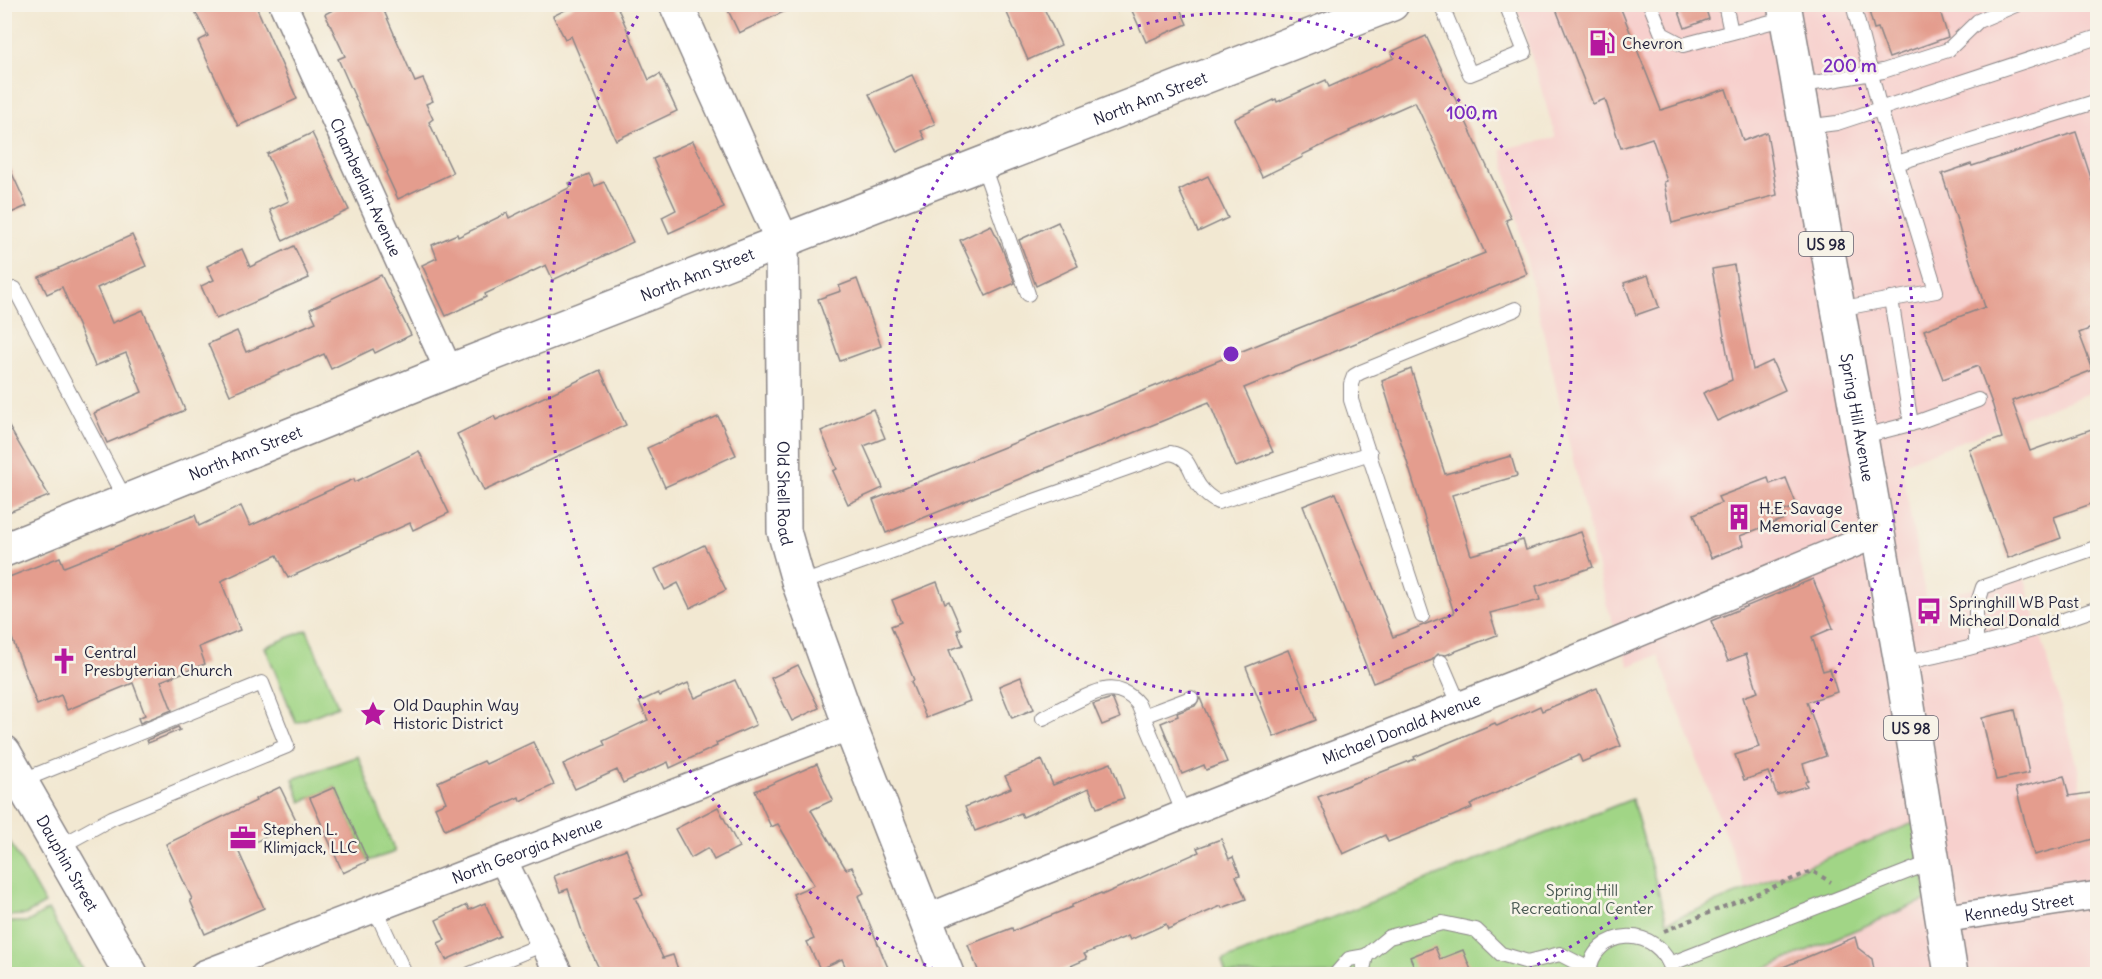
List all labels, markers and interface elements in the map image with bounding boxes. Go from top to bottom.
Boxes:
fuel station icon: Chevron [1587,28,1617,58]
place label: Chevron [1622,33,1683,53]
text: 200 m [1823,54,1877,77]
street label: North Ann Street [1090,67,1210,129]
text: 100 m [1447,101,1498,124]
street label: Chamberlain Avenue [326,115,406,260]
road number: US 98 [1799,232,1853,256]
street label: North Ann Street [638,243,757,306]
centre of rings [1221,344,1241,364]
street label: Spring Hill Avenue [1836,352,1879,483]
street label: North Ann Street [186,421,305,485]
street label: Old Shell Road [773,441,798,548]
place label: H.E. Savage Memorial Center [1759,498,1879,536]
building icon: H.E. Savage Memorial Center [1724,502,1754,532]
place label: Springhill WB Past Micheal Donald [1949,592,2080,630]
bus stop icon: Springhill WB Past Micheal Donald [1914,596,1944,626]
place label: Central Presbyterian Church [84,642,232,680]
church icon: Central Presbyterian Church [49,646,79,676]
street label: Michael Donald Avenue [1319,689,1483,769]
place label: Old Dauphin Way Historic District [393,695,519,733]
place icon: Old Dauphin Way Historic District [358,699,388,729]
road number: US 98 [1884,716,1938,740]
street label: Dauphin Street [32,811,103,915]
street label: North Georgia Avenue [449,812,605,888]
place label: Stephen L. Klimjack, LLC [263,819,358,857]
office icon: Stephen L. Klimjack, LLC [228,823,258,853]
park label: Spring Hill Recreational Center [1511,880,1654,918]
street label: Kennedy Street [1963,889,2076,925]

